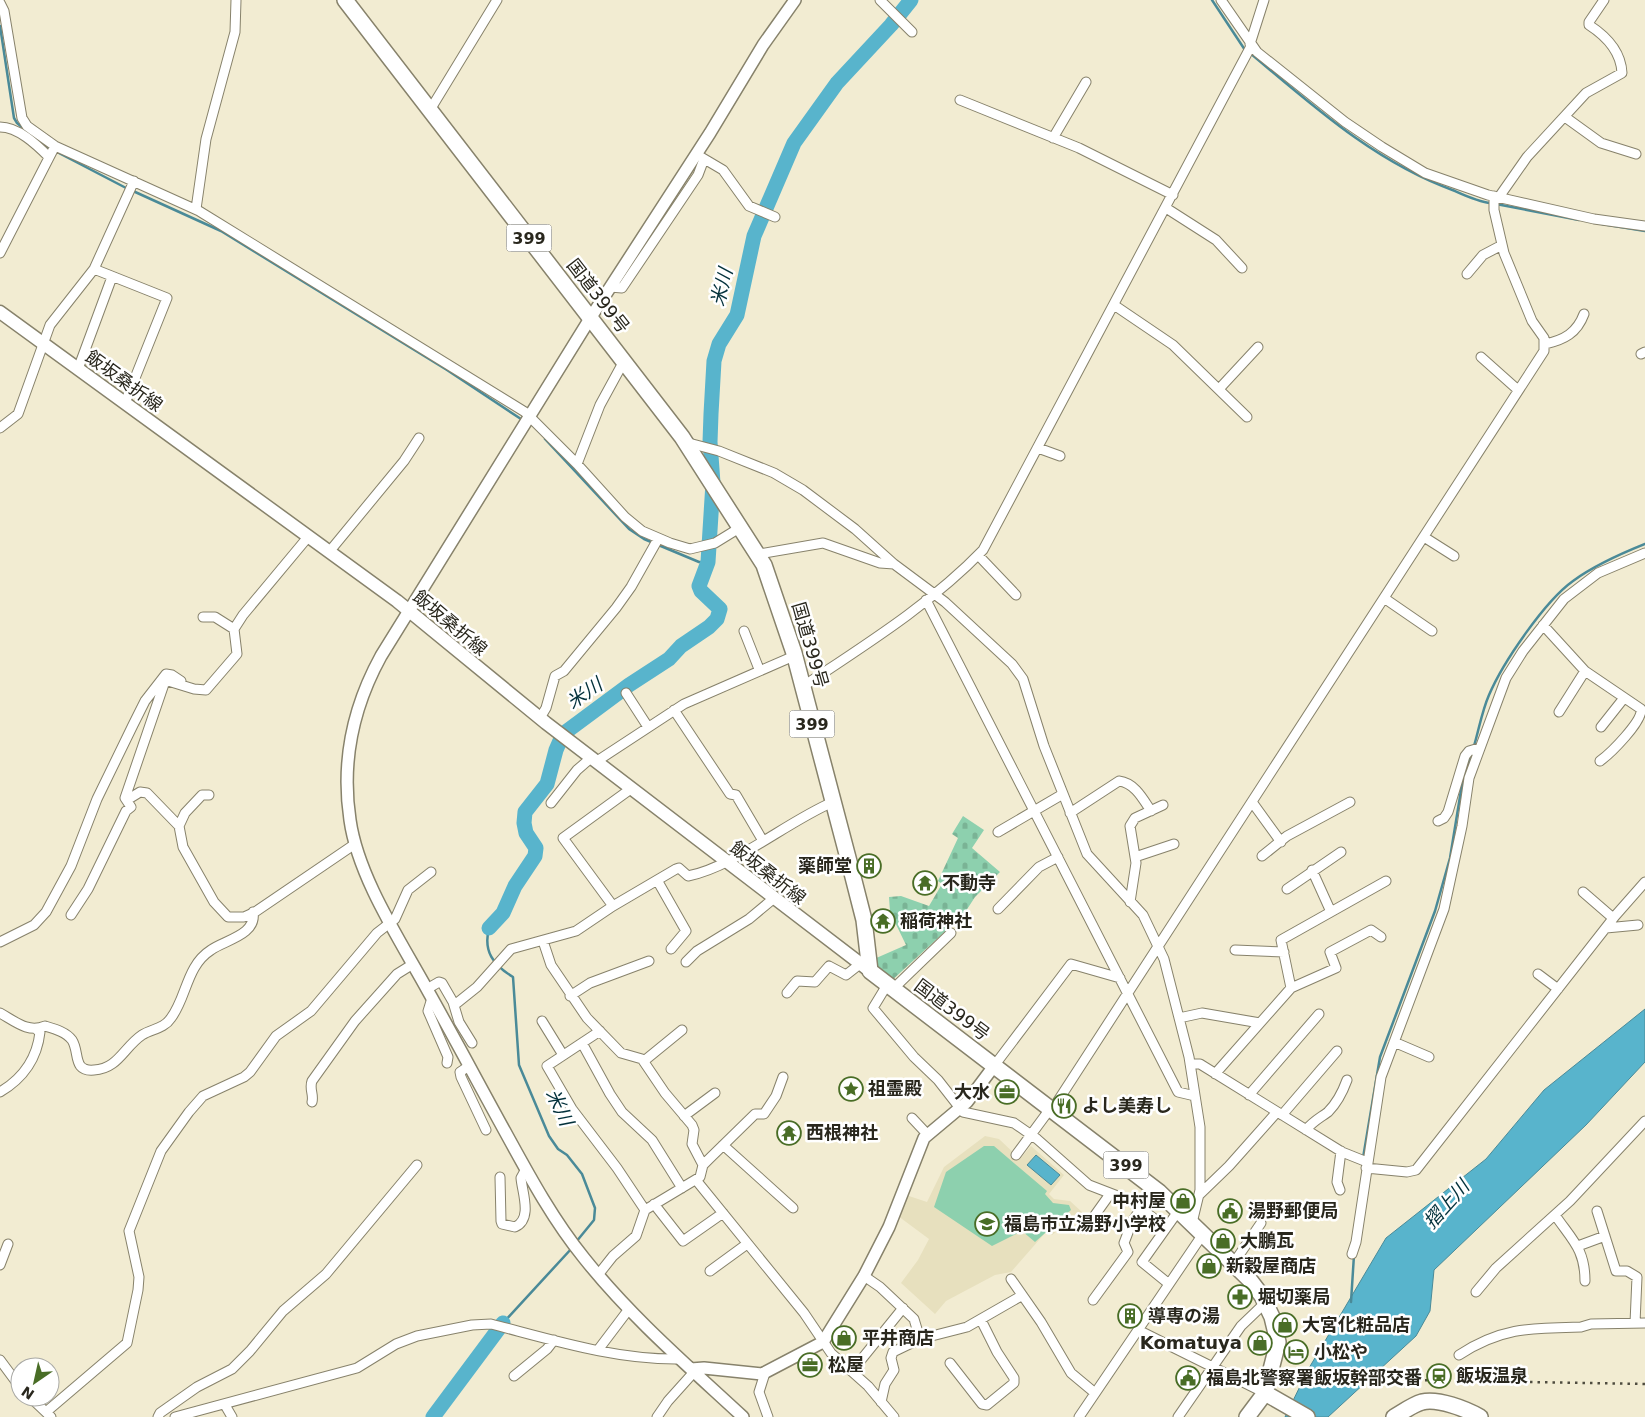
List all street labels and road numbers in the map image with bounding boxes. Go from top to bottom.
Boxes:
road number: 399 [506,224,552,252]
street label: 国道399号 [563,254,634,337]
street label: 飯坂桑折線 [82,346,167,416]
street label: 飯坂桑折線 [409,586,492,660]
street label: 国道399号 [788,599,833,690]
road number: 399 [790,711,834,738]
street label: 飯坂桑折線 [726,837,810,909]
street label: 国道399号 [911,975,994,1045]
road number: 399 [1104,1152,1148,1178]

